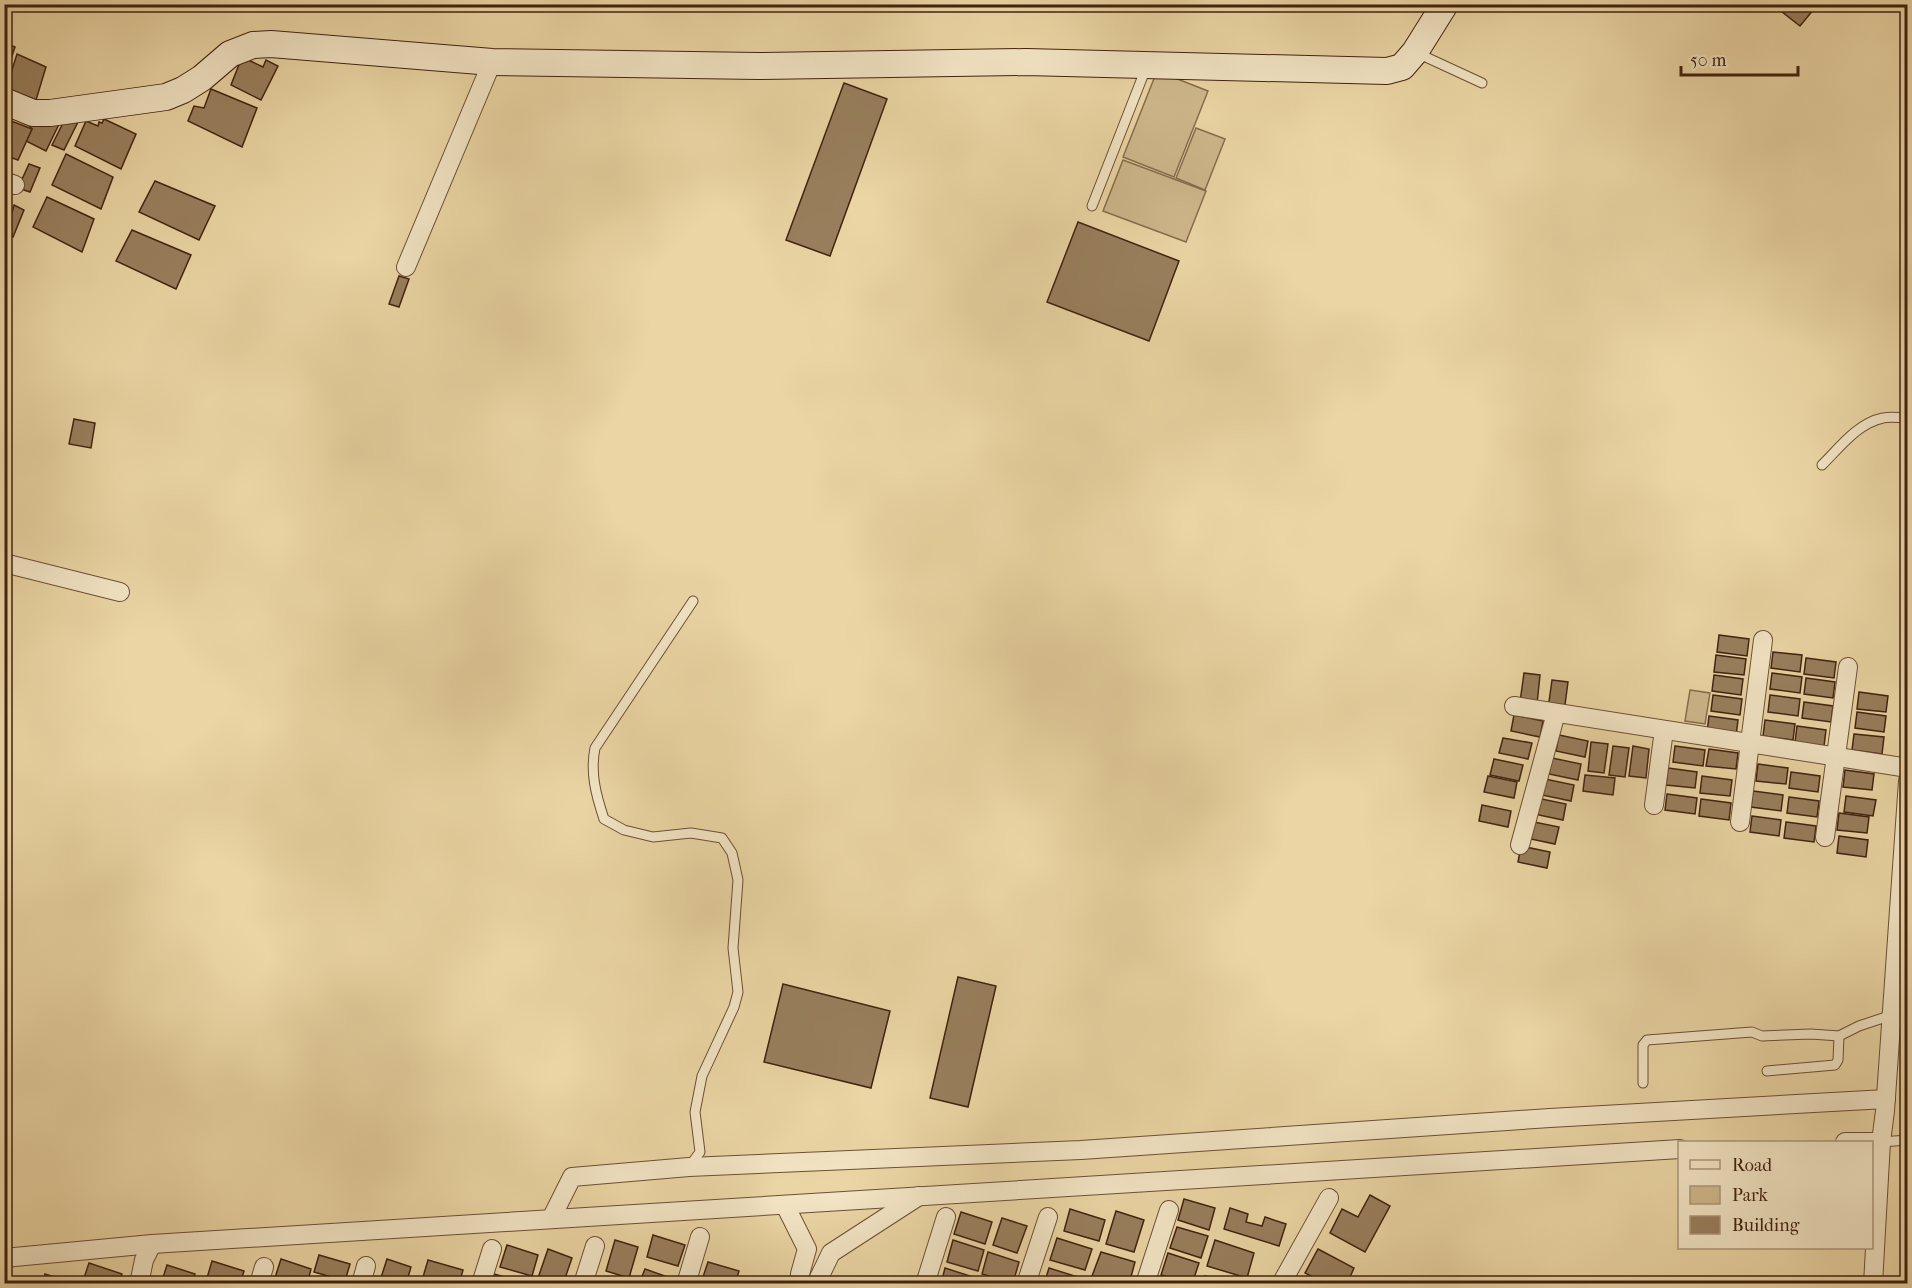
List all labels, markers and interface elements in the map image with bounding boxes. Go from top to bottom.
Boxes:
scale bar [1681,39,1798,77]
text: 50 m [1690,50,1727,71]
legend [1678,1141,1873,1249]
text: Road [1732,1155,1772,1176]
text: Park [1732,1185,1769,1206]
text: Building [1732,1215,1800,1236]

